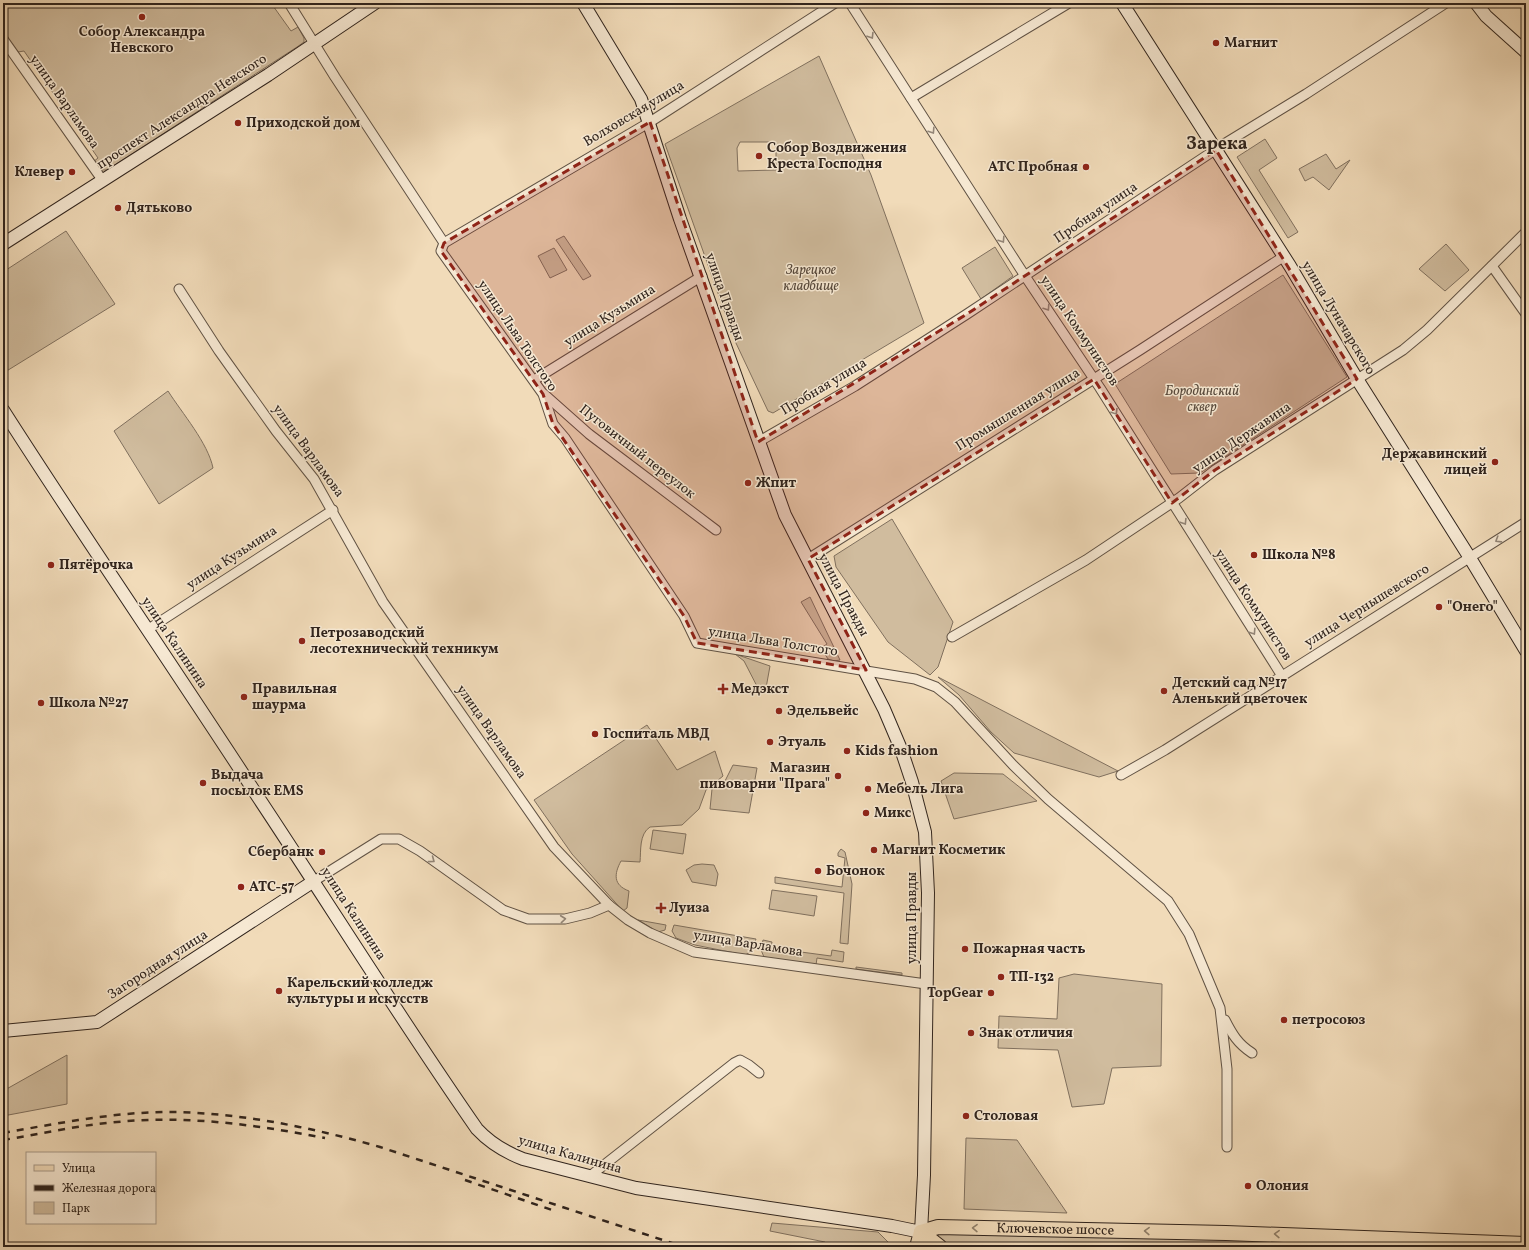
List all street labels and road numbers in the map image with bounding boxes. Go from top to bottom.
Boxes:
street label: проспект Александра Невского [93,50,271,174]
street label: улица Варламова [24,51,104,153]
street label: Волховская улица [580,76,688,152]
street label: Пробная улица [1050,178,1142,248]
street label: улица Правды [700,250,748,344]
street label: улица Луначарского [1296,257,1380,379]
street label: улица Коммунистов [1035,272,1123,390]
street label: улица Льва Толстого [472,276,562,396]
street label: улица Кузьмина [561,280,659,352]
street label: Пробная улица [777,354,871,420]
street label: Промышленная улица [952,364,1084,456]
street label: улица Державина [1189,398,1295,478]
street label: улица Варламова [268,401,348,501]
street label: Пуговичный переулок [575,401,700,504]
street label: улица Кузьмина [183,522,281,594]
street label: улица Коммунистов [1210,546,1296,664]
street label: улица Правды [813,550,873,640]
street label: улица Чернышевского [1301,560,1433,652]
street label: улица Калинина [136,593,212,693]
street label: улица Льва Толстого [707,622,839,662]
street label: улица Варламова [451,681,531,783]
street label: улица Калинина [316,864,390,964]
street label: улица Правды [903,872,922,964]
street label: Загородная улица [104,925,212,1005]
street label: улица Варламова [692,926,804,962]
street label: улица Калинина [516,1131,624,1179]
street label: Ключевское шоссе [996,1219,1115,1240]

